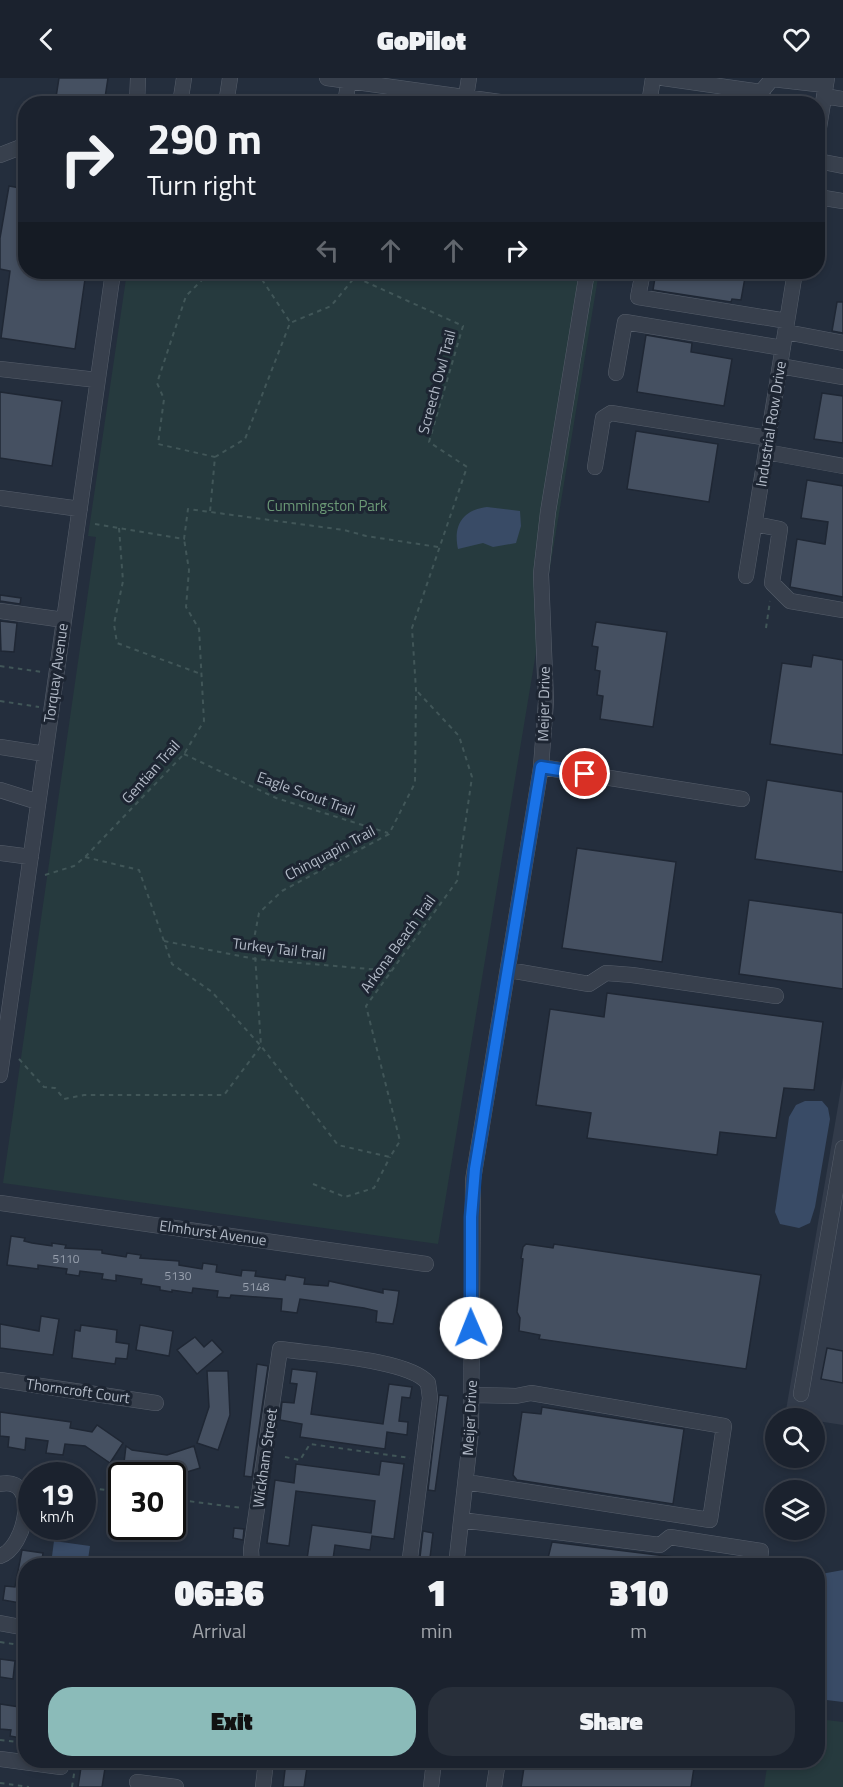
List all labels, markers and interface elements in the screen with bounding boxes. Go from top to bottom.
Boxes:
text: GoPilot [377,19,466,60]
icon: back [30,23,63,56]
icon: heart [780,23,813,56]
text: 290 m [147,106,262,170]
icon: right [48,120,126,198]
text: Turn right [147,164,256,205]
icon: left [311,234,344,267]
icon: ahead [374,234,407,267]
icon: ahead [437,234,470,267]
icon: right [500,234,533,267]
street label: Screech Owl Trail [412,327,461,436]
street label: Industrial Row Drive [749,359,792,489]
park label: Cummingston Park [267,494,387,517]
street label: Torquay Avenue [37,622,74,724]
street label: Meijer Drive [531,666,556,742]
street label: Gentian Trail [116,735,185,808]
pin [559,748,610,799]
icon: arrive [568,757,601,790]
street label: Eagle Scout Trail [254,765,358,822]
street label: Chinquapin Trail [280,819,379,886]
street label: Arkona Beach Trail [354,890,441,997]
street label: Turkey Tail trail [231,931,327,966]
street label: Elmhurst Avenue [158,1214,268,1251]
house number: 5110 [53,1249,80,1268]
house number: 5130 [165,1266,192,1285]
house number: 5148 [243,1277,270,1296]
position arrow [439,1296,503,1360]
street label: Thorncroft Court [25,1372,132,1409]
street label: Meijer Drive [456,1380,483,1456]
street label: Wickham Street [246,1406,283,1509]
map controls [765,1408,825,1540]
button: search [765,1408,825,1468]
speed limit sign: 30 [108,1462,186,1540]
text: 19 [40,1471,74,1517]
button: layers [765,1480,825,1540]
text: km/h [40,1505,74,1528]
text: 06:36 [175,1565,264,1620]
text: 1 [427,1565,446,1620]
text: 310 [609,1565,668,1620]
text: Arrival [192,1615,246,1646]
text: min [421,1615,452,1646]
text: m [630,1615,647,1646]
button: Exit [48,1687,416,1756]
button: Share [428,1687,795,1756]

